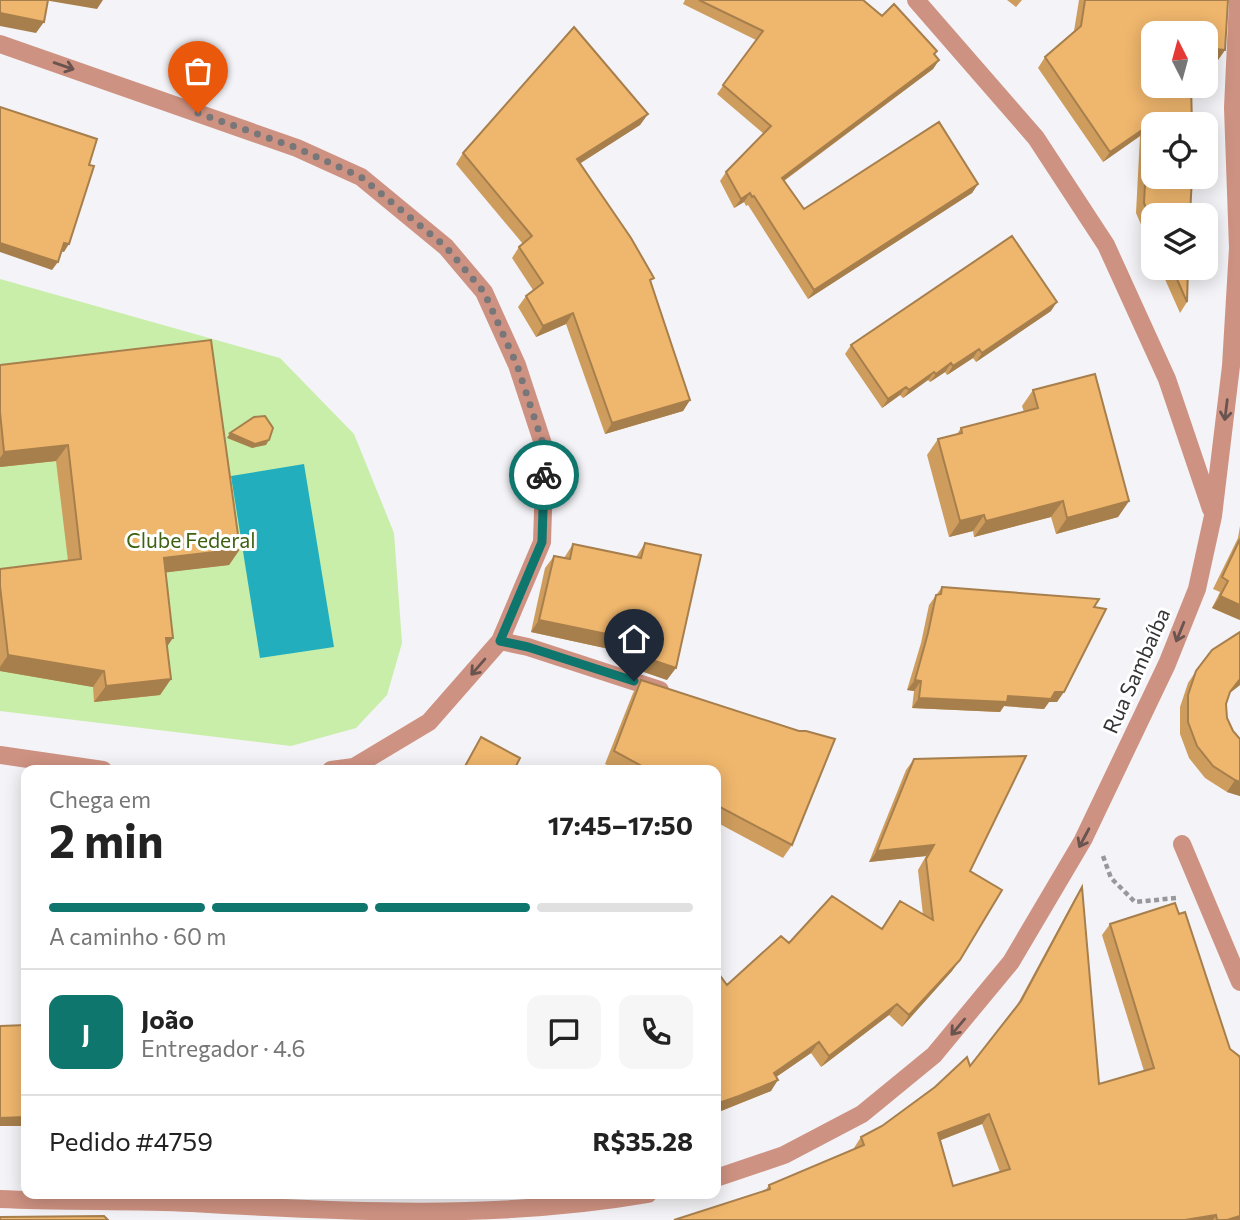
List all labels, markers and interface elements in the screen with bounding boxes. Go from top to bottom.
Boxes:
north arrow [1141,21,1218,98]
map controls [1141,21,1218,280]
pin [168,41,228,113]
icon: bag [179,52,217,90]
one-way arrow [53,61,75,73]
button: locate [1141,112,1218,189]
button: layers [1141,203,1218,280]
one-way arrow [1219,398,1232,421]
courier [509,440,579,510]
icon: bike [525,456,563,494]
park label: Clube Federal [126,527,256,552]
street label: Rua Sambaíba [1097,604,1174,737]
pin [604,609,664,681]
icon: home [615,620,653,658]
one-way arrow [1173,621,1186,642]
one-way arrow [470,657,486,675]
text: Chega em [49,785,151,813]
text: 17:45–17:50 [548,809,693,840]
text: 2 min [49,811,164,867]
one-way arrow [1076,827,1090,848]
text: A caminho · 60 m [49,922,226,950]
button: chat [527,995,601,1069]
button: phone [619,995,693,1069]
text: João [141,1003,194,1034]
text: J [82,1017,90,1048]
one-way arrow [950,1017,966,1035]
text: Entregador · 4.6 [141,1034,306,1062]
text: Pedido #4759 [49,1125,213,1156]
text: R$35.28 [593,1125,693,1156]

